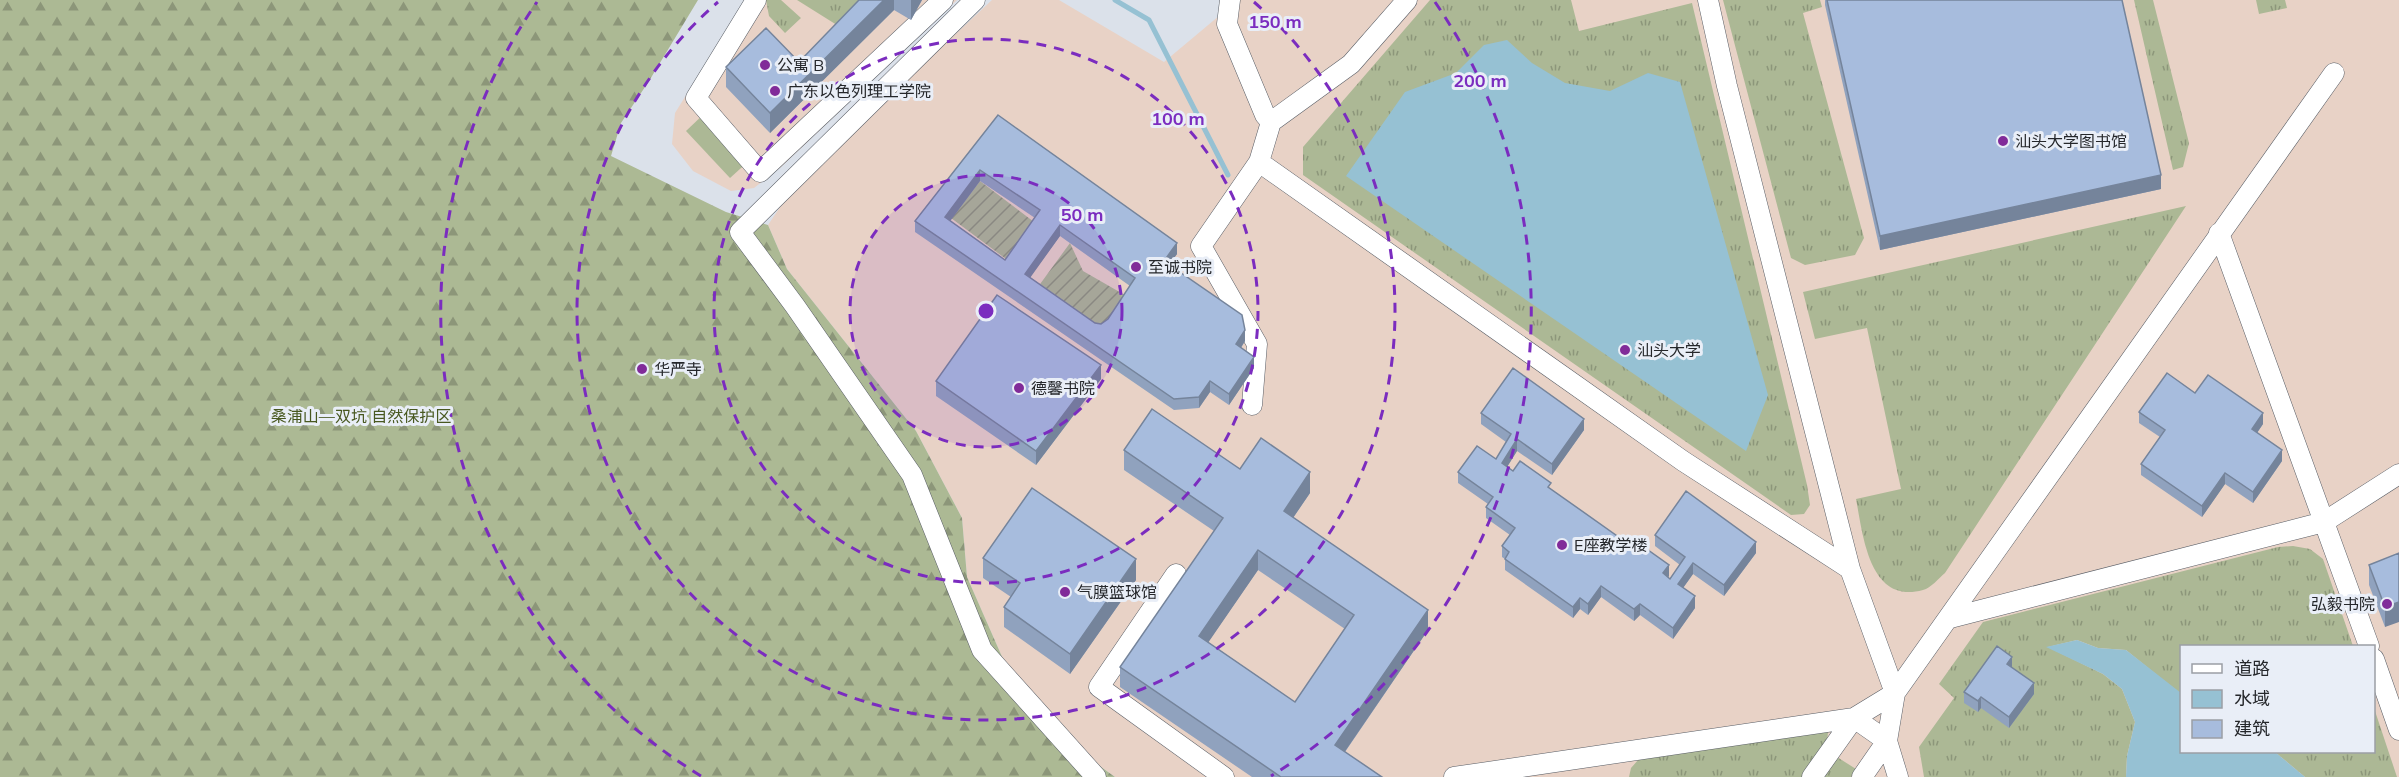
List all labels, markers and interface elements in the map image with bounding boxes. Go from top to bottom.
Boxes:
text: 150 m [1248,10,1302,33]
place label: 公寓 B [777,55,824,75]
marker: 公寓 B [758,58,772,72]
text: 200 m [1453,69,1507,92]
place label: 广东以色列理工学院 [787,81,931,101]
marker: 广东以色列理工学院 [768,84,782,98]
text: 100 m [1151,107,1205,130]
place label: 汕头大学图书馆 [2015,131,2127,151]
marker: 汕头大学图书馆 [1996,134,2010,148]
text: 50 m [1061,203,1103,226]
place label: 至诚书院 [1148,257,1212,277]
marker: 至诚书院 [1129,260,1143,274]
centre of rings [976,301,996,321]
place label: 汕头大学 [1637,340,1701,360]
marker: 汕头大学 [1618,343,1632,357]
place label: 华严寺 [654,359,702,379]
marker: 华严寺 [635,362,649,376]
place label: 德馨书院 [1031,378,1095,398]
marker: 德馨书院 [1012,381,1026,395]
park label: 桑浦山—双坑 自然保护区 [271,406,451,426]
place label: E座教学楼 [1574,535,1647,555]
marker: E座教学楼 [1555,538,1569,552]
place label: 气膜篮球馆 [1077,582,1157,602]
marker: 气膜篮球馆 [1058,585,1072,599]
place label: 弘毅书院 [2311,594,2375,614]
marker: 弘毅书院 [2380,597,2394,611]
legend [2180,645,2375,753]
text: 道路 [2234,657,2270,680]
text: 水域 [2234,687,2270,710]
text: 建筑 [2234,717,2270,740]

